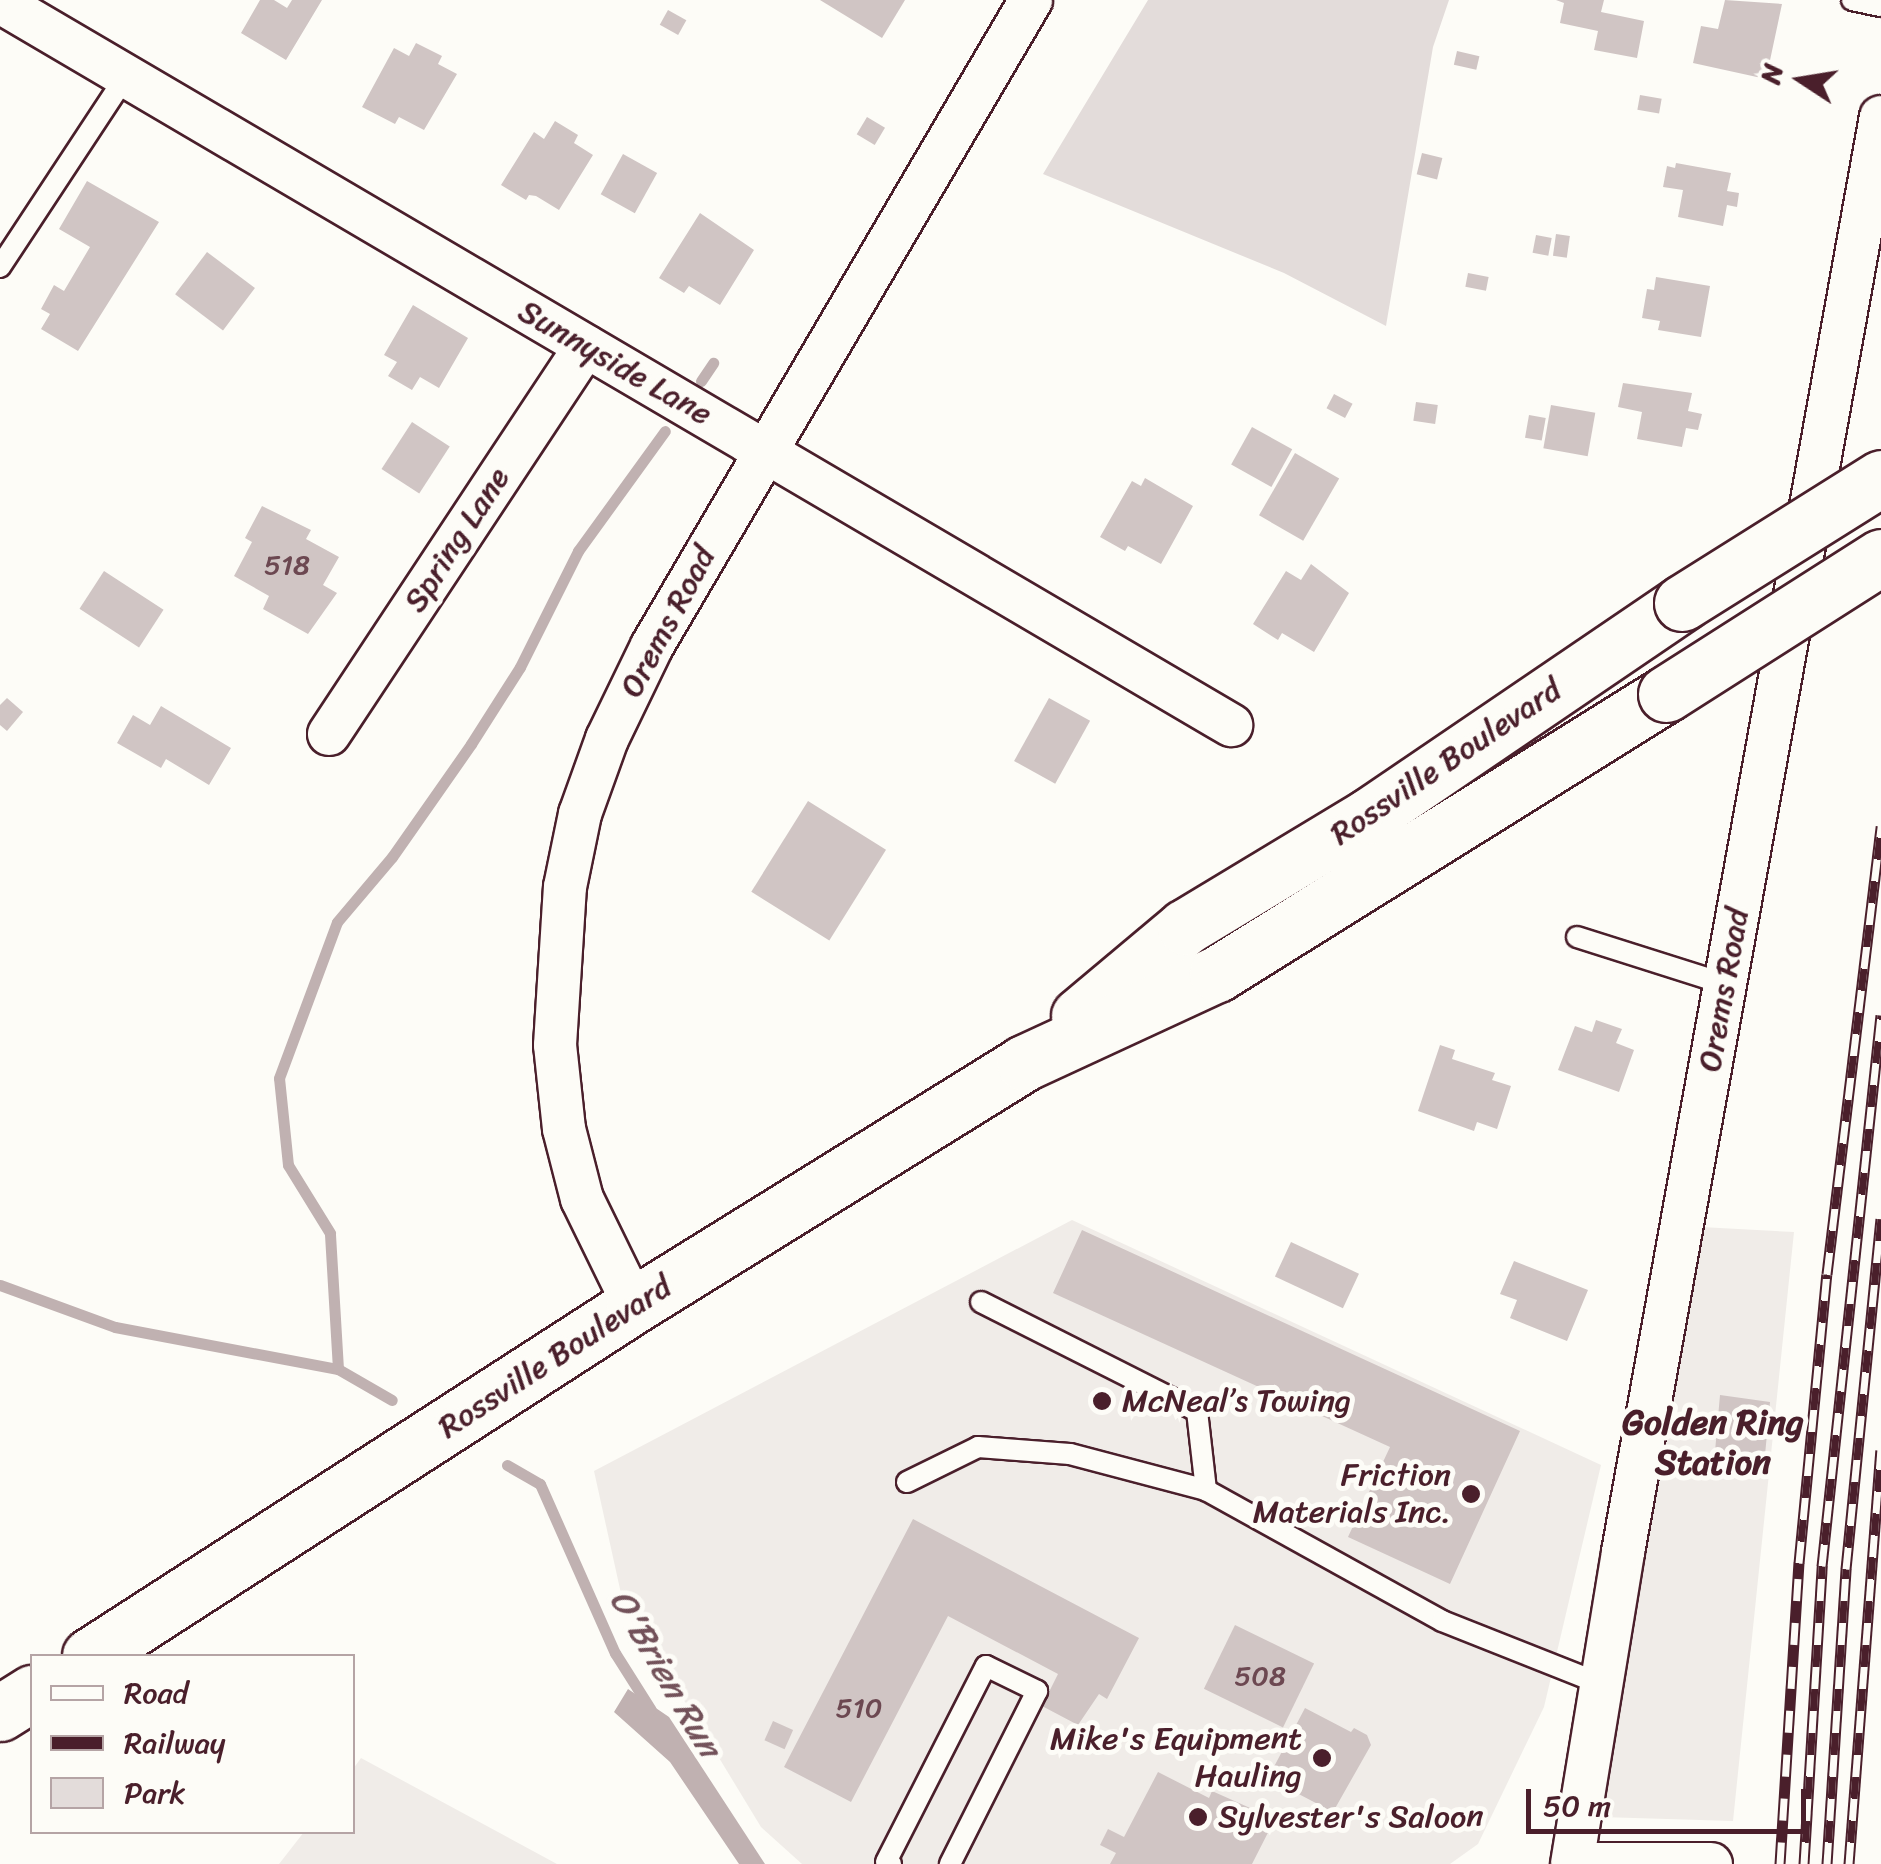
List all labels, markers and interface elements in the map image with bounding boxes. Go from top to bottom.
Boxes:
north arrow [1751,30,1851,130]
text: N [1745,59,1797,88]
street label: Sunnyside Lane [512,292,718,434]
street label: Spring Lane [396,460,518,620]
street label: Orems Road [612,540,724,704]
house number: 518 [264,548,310,582]
street label: Rossville Boulevard [1323,671,1569,853]
street label: Orems Road [1691,905,1757,1075]
street label: Rossville Boulevard [431,1267,679,1447]
place label: McNeal’s Towing [1122,1382,1352,1420]
marker: McNeal’s Towing [1091,1390,1113,1412]
district label: Golden Ring Station [1622,1401,1804,1483]
place label: Friction Materials Inc. [1253,1457,1451,1532]
marker: Friction Materials Inc. [1460,1483,1482,1505]
water label: O'Brien Run [601,1582,731,1764]
legend [30,1654,355,1834]
house number: 508 [1234,1659,1286,1693]
text: Road [124,1666,188,1720]
house number: 510 [836,1691,882,1725]
text: Railway [124,1716,225,1770]
place label: Mike's Equipment Hauling [1051,1721,1302,1796]
marker: Mike's Equipment Hauling [1311,1747,1333,1769]
text: Park [124,1766,186,1820]
scale bar [1531,1769,1811,1831]
text: 50 m [1543,1779,1611,1833]
place label: Sylvester's Saloon [1218,1798,1483,1836]
marker: Sylvester's Saloon [1187,1806,1209,1828]

